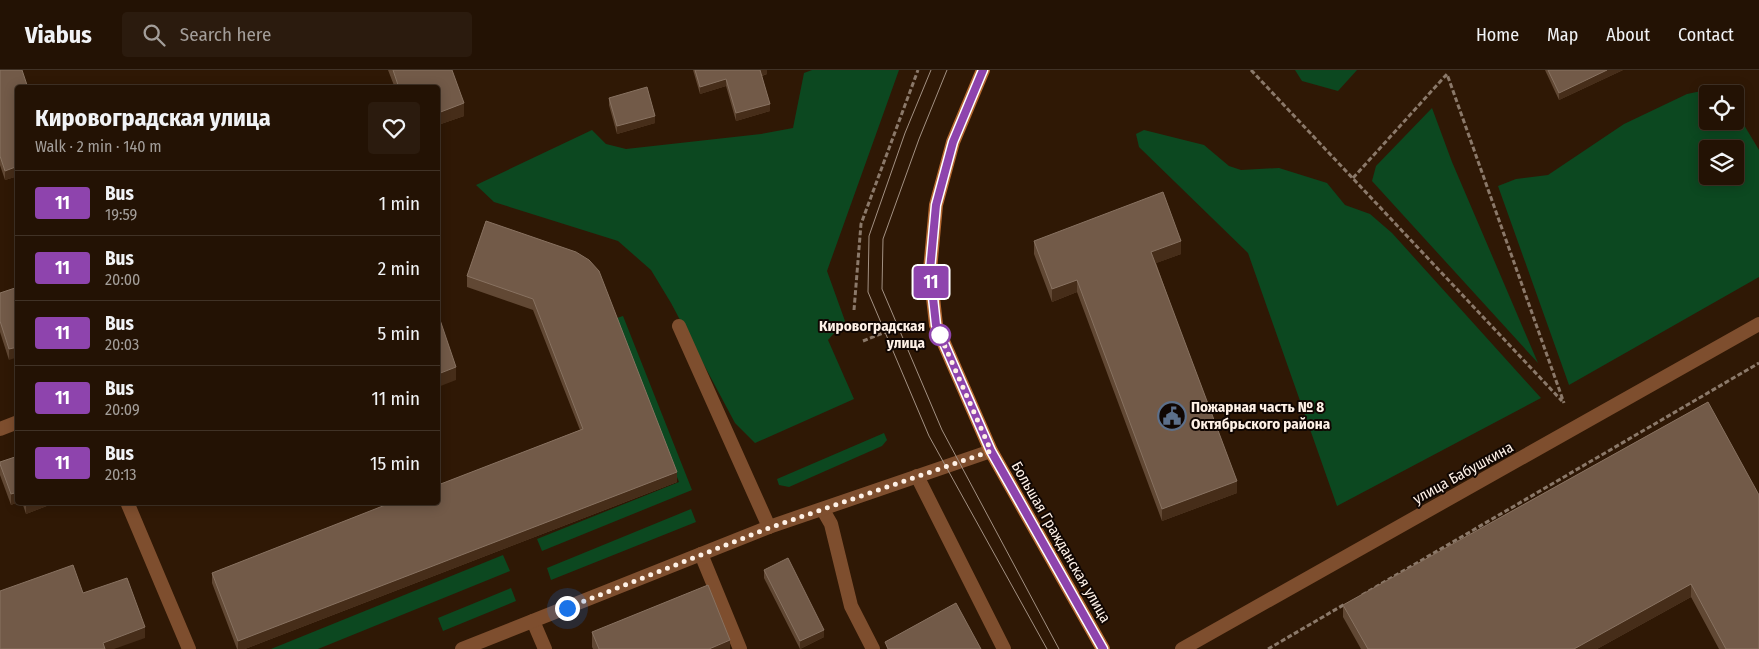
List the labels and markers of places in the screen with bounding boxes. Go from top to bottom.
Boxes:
place label: Кировоградская улица [819,317,926,352]
marker: Кировоградская улица [929,324,951,346]
place label: Пожарная часть № 8 Октябрьского района [1191,398,1331,433]
public building icon: Пожарная часть № 8 Октябрьского района [1157,401,1187,431]

